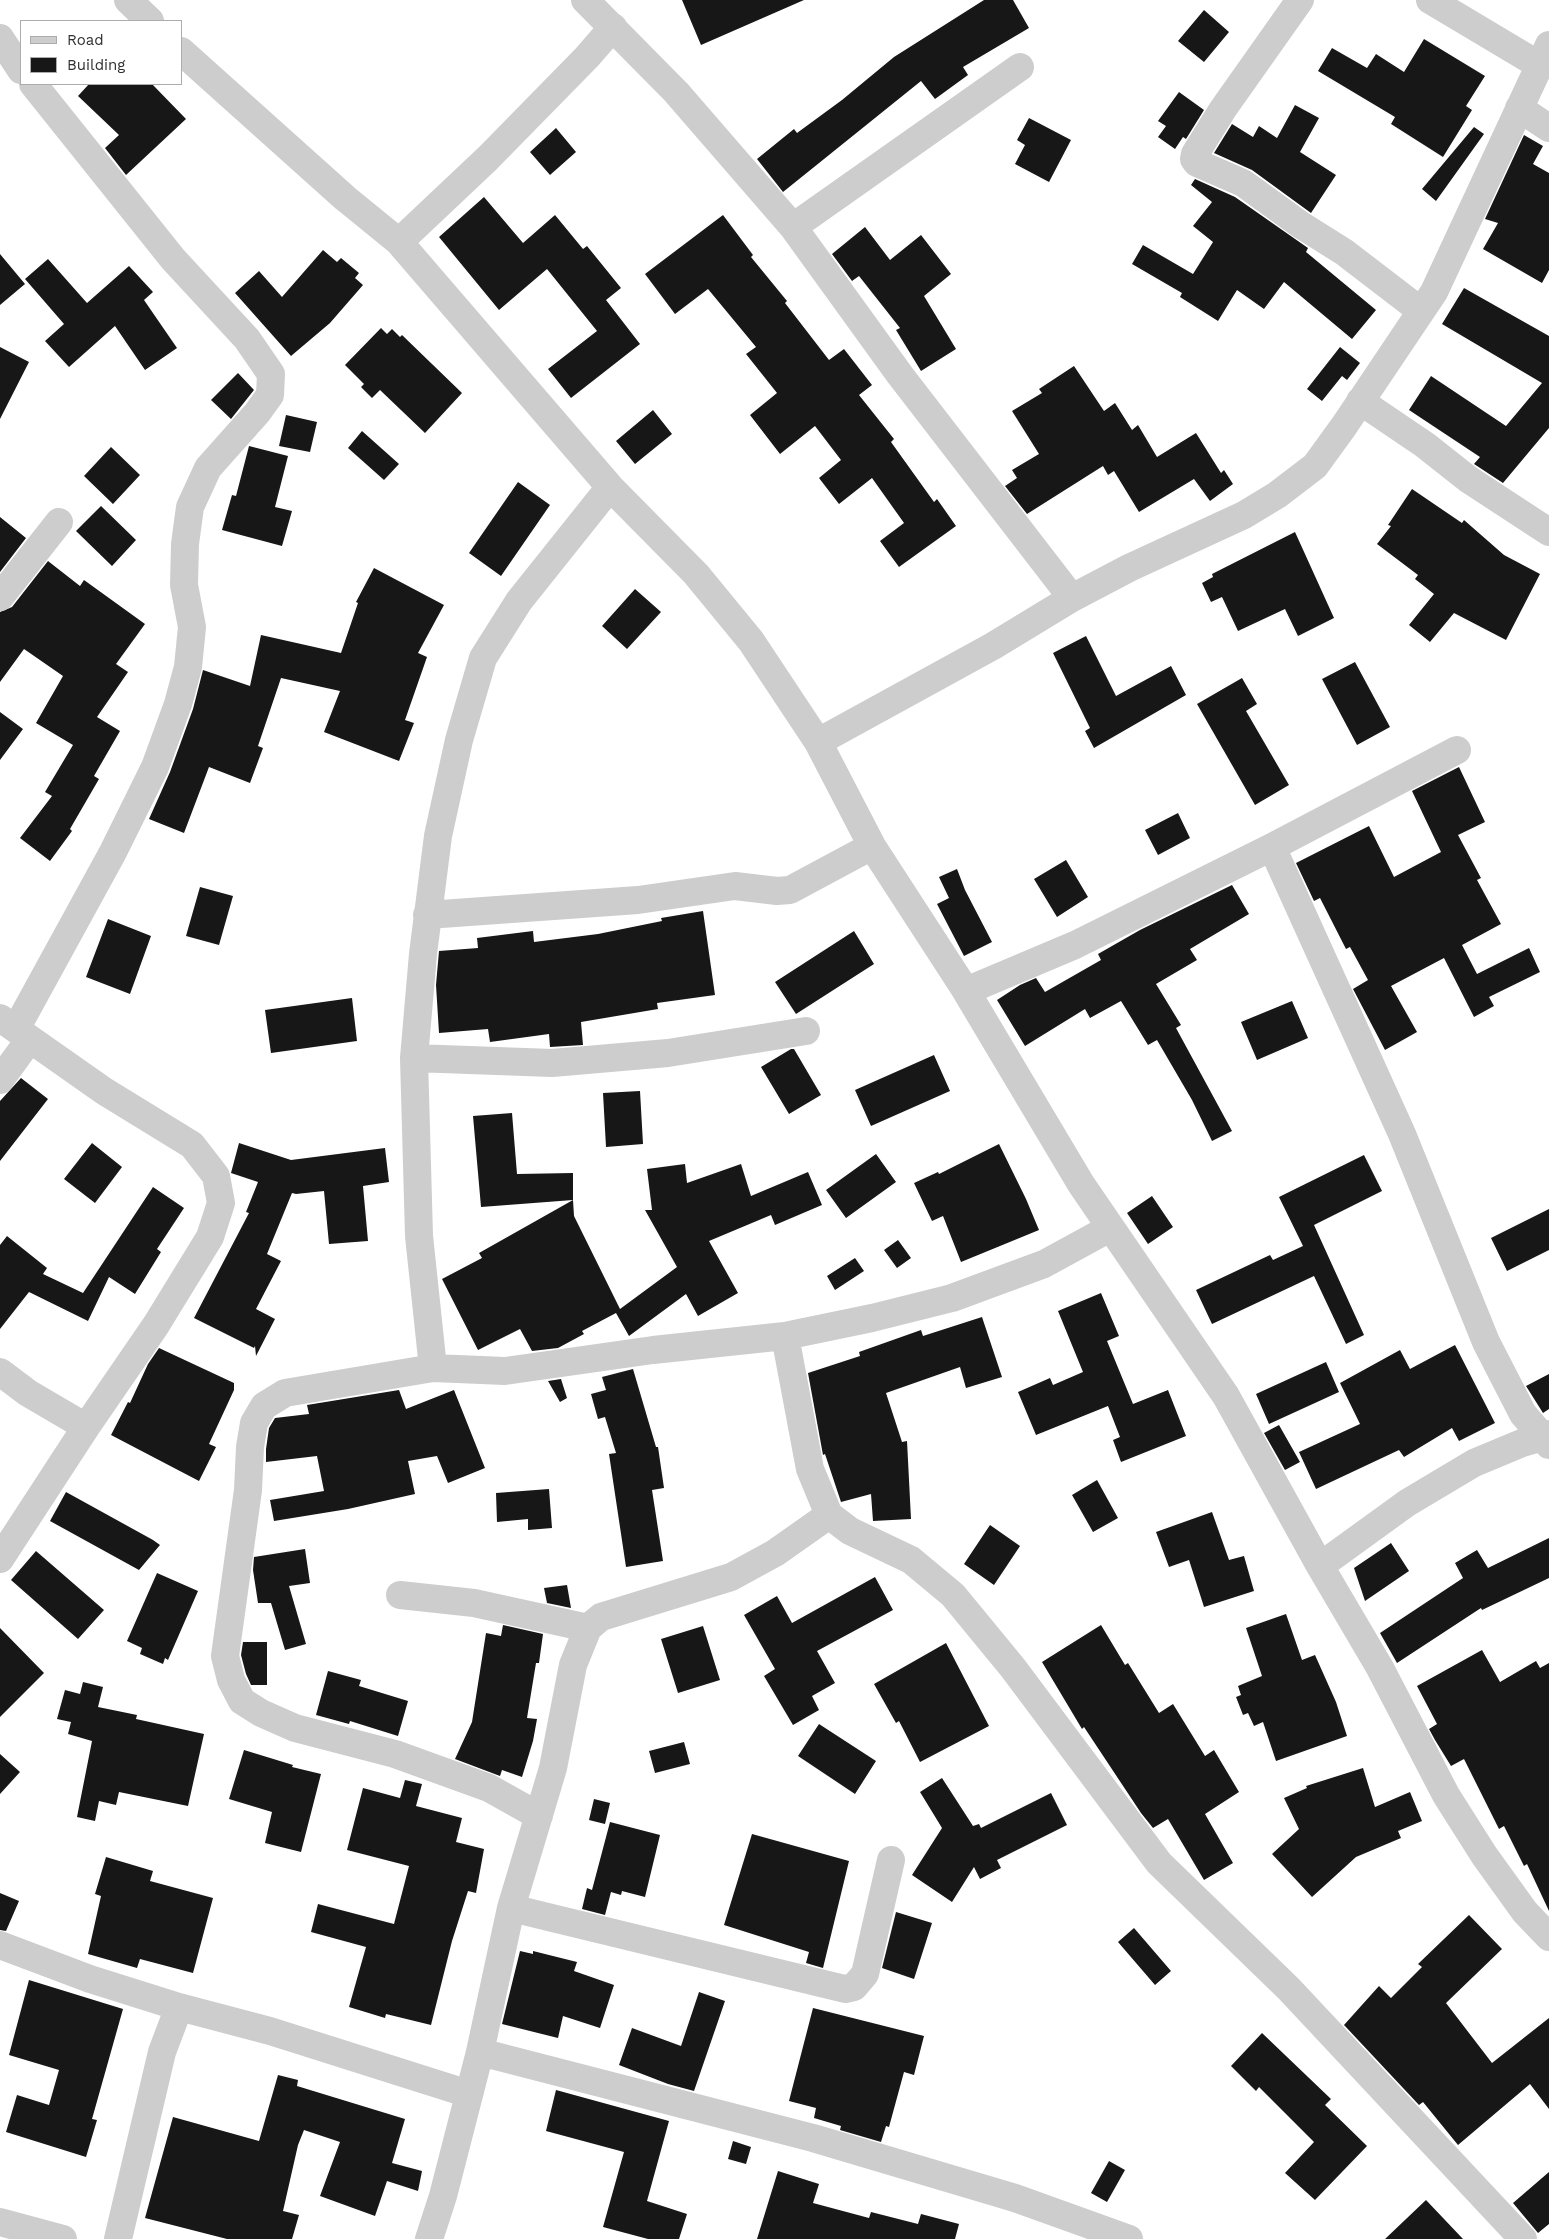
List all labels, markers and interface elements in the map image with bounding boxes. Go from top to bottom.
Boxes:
legend [20,20,182,85]
text: Road [67,31,104,49]
text: Building [67,56,125,74]

